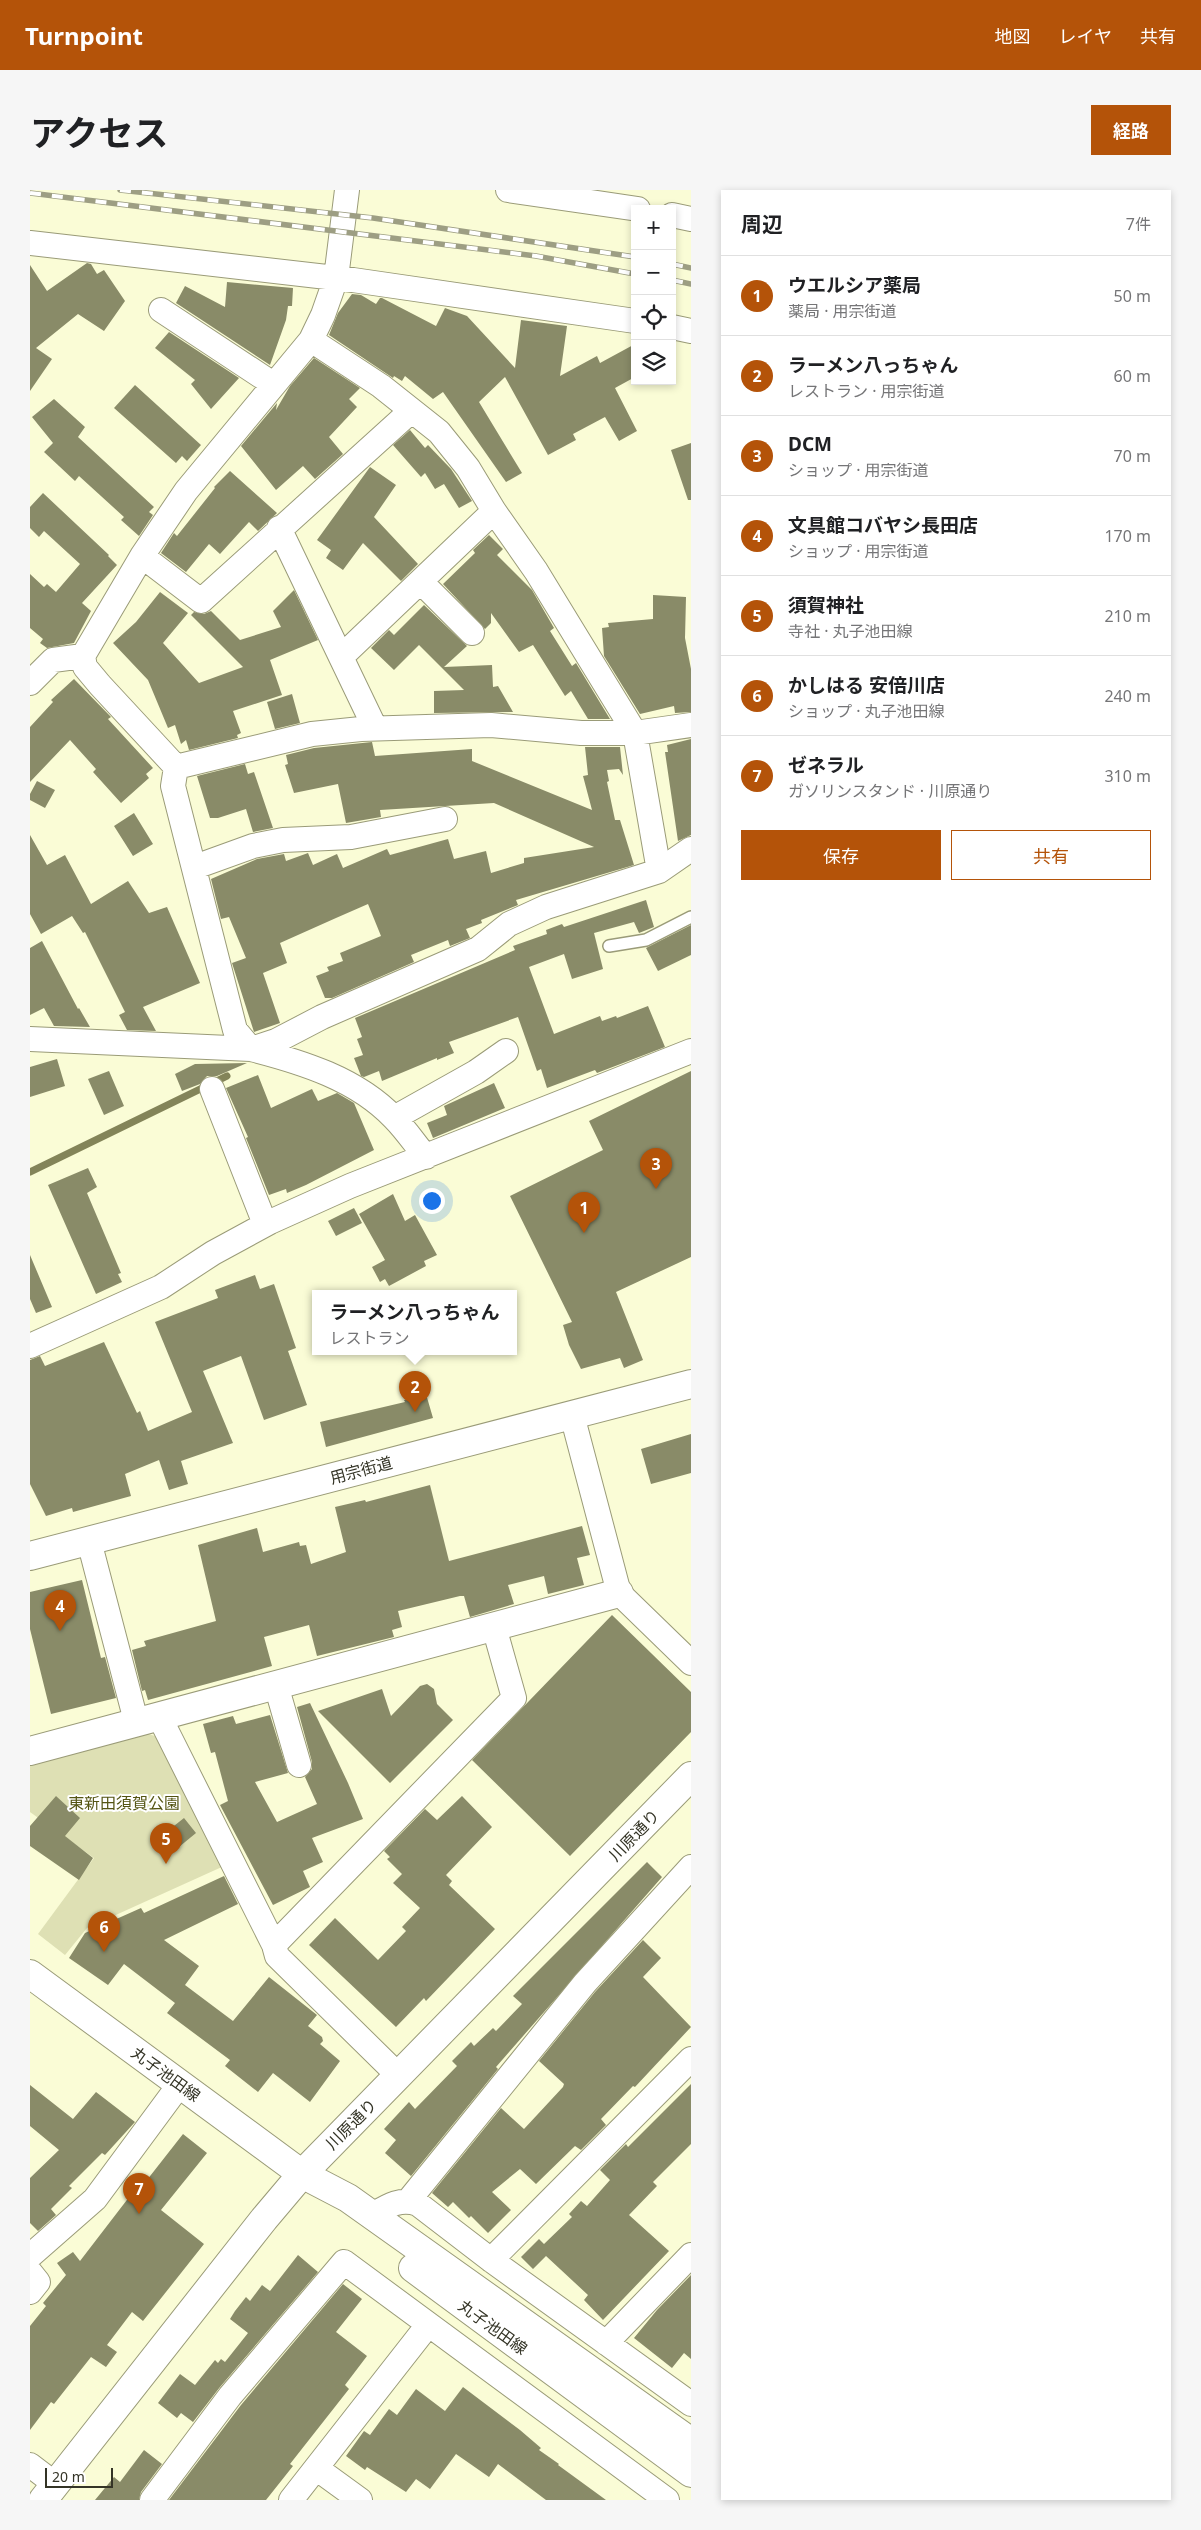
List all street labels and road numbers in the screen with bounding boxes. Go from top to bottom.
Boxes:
street label: 用宗街道 [327,1451,395,1489]
street label: 川原通り [604,1804,664,1866]
street label: 丸子池田線 [127,2042,205,2106]
street label: 川原通り [321,2094,381,2154]
street label: 丸子池田線 [454,2295,532,2359]

